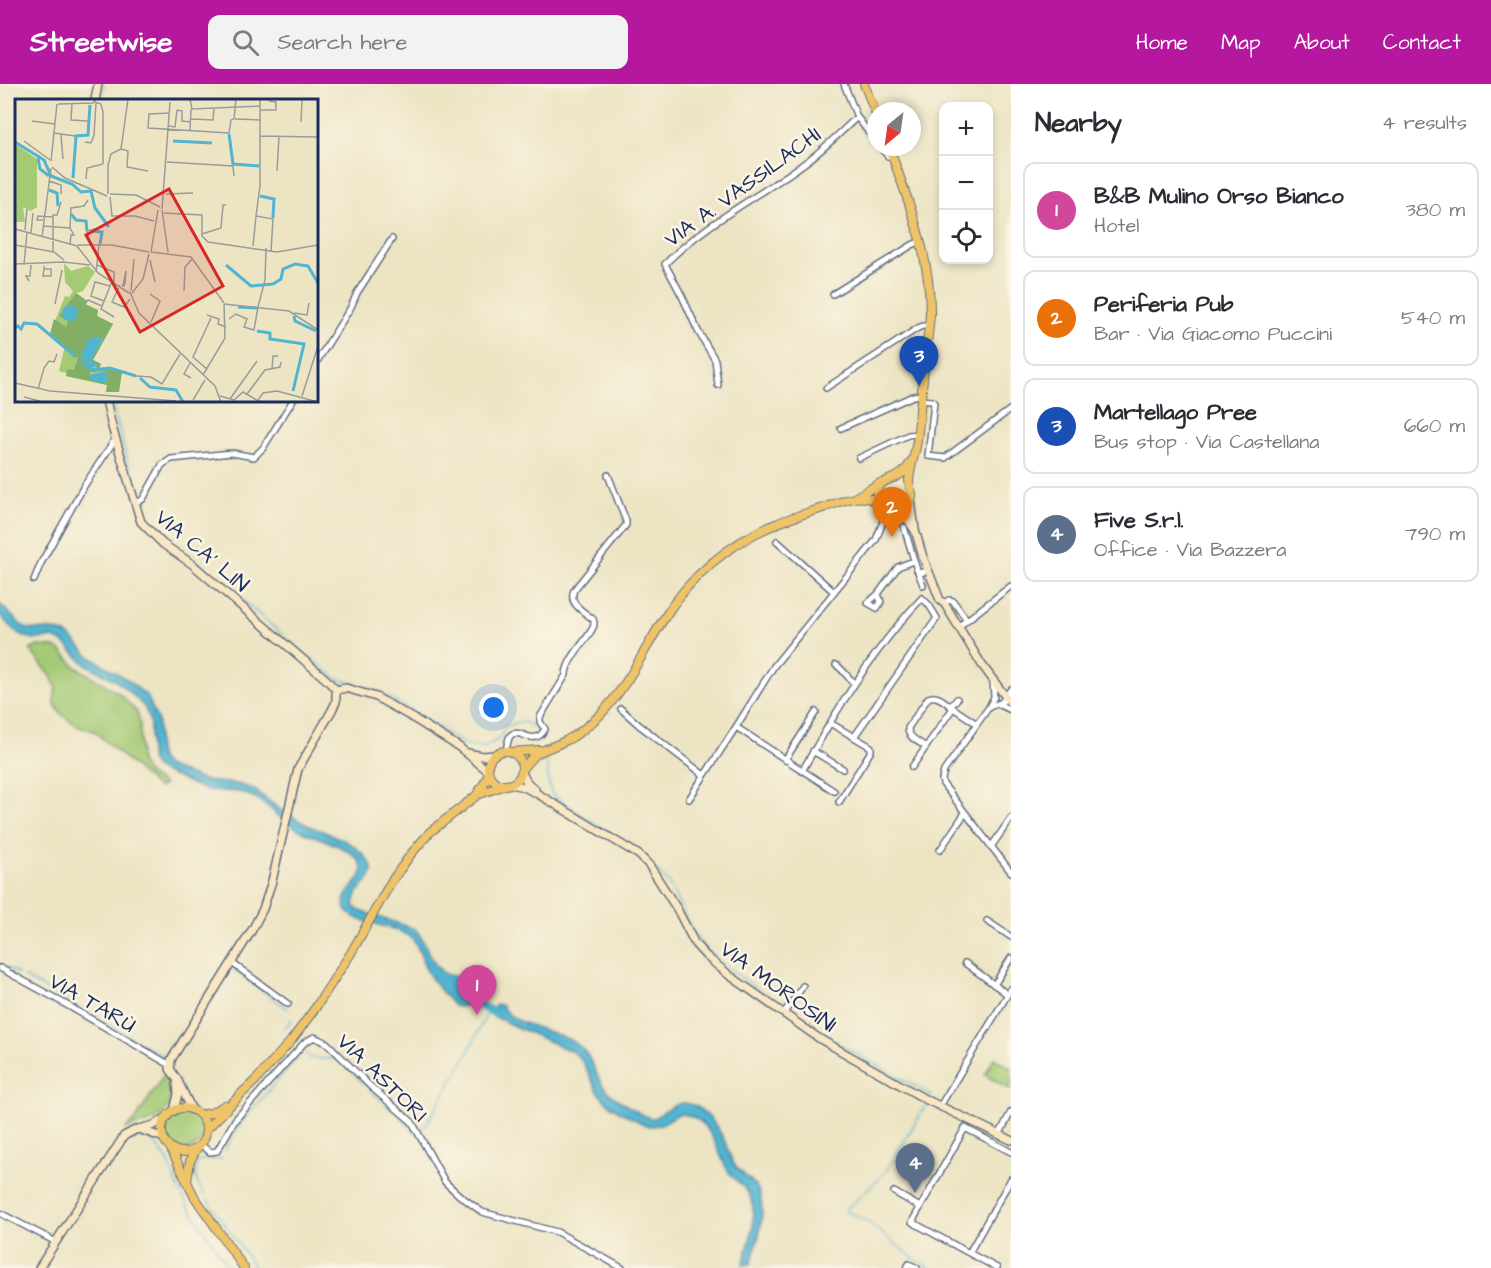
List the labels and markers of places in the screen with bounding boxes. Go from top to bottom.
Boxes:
pin: 3 [900,336,938,386]
pin: 2 [872,488,912,537]
pin: 1 [458,966,496,1015]
pin: 4 [896,1144,934,1193]

